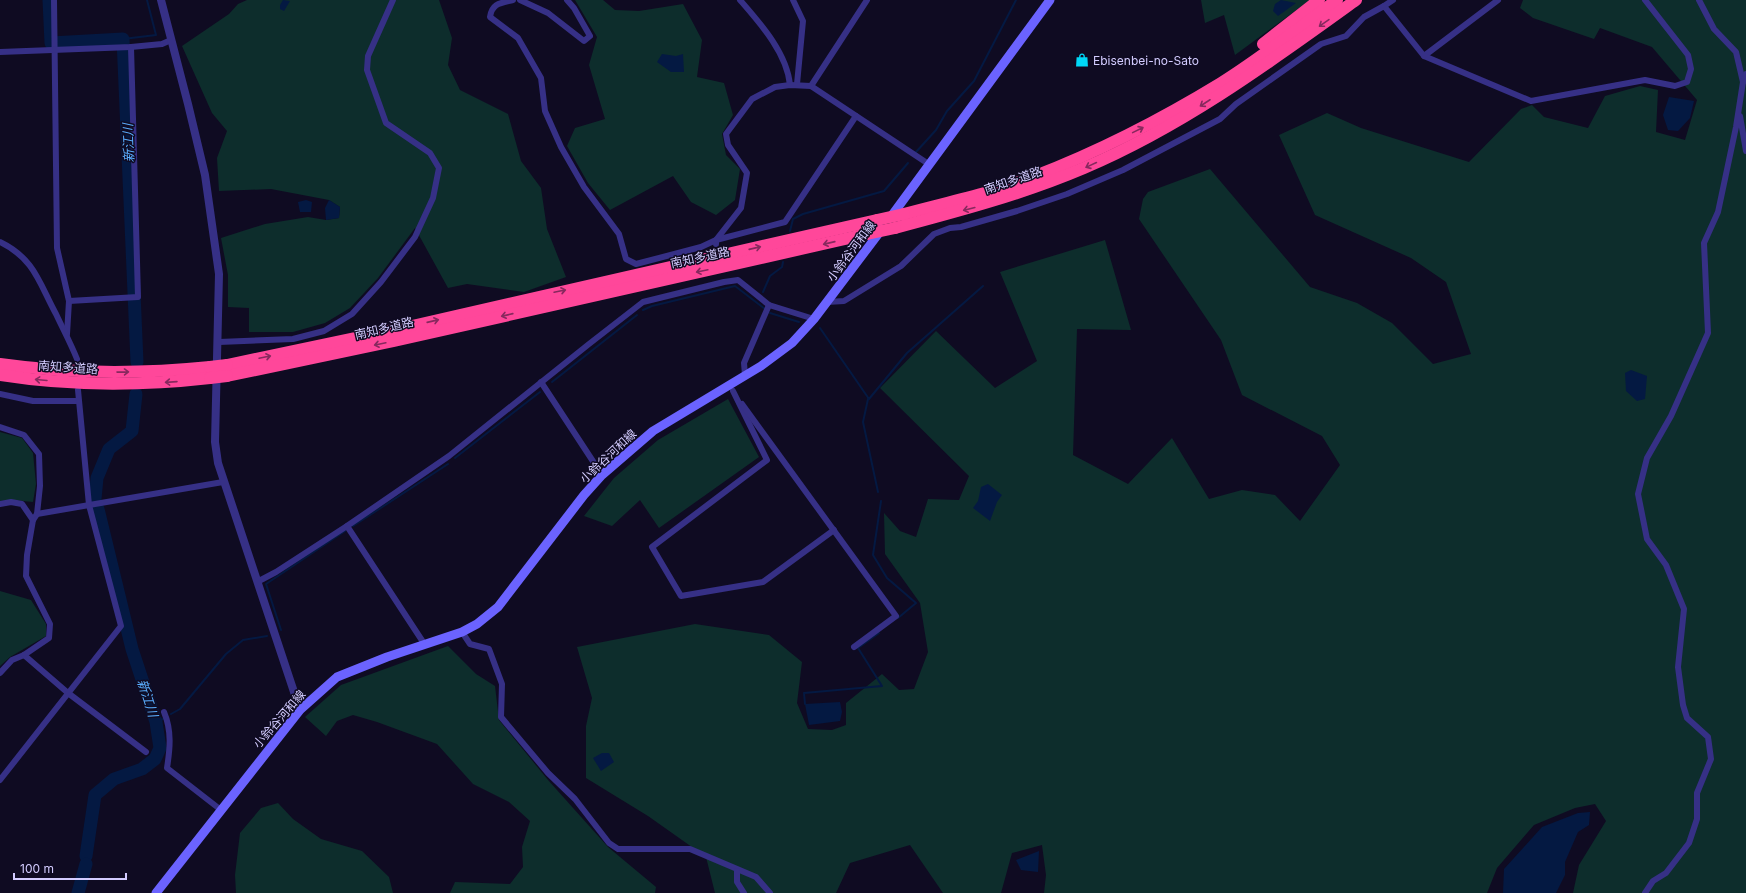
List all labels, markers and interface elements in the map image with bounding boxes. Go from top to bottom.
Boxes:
one-way arrow [1319,19,1330,27]
shop icon: Ebisenbei-no-Sato [1074,52,1090,68]
place label: Ebisenbei-no-Sato [1093,53,1199,68]
one-way arrow [1199,100,1211,108]
water label: 新江川 [119,121,137,163]
one-way arrow [1132,126,1144,133]
one-way arrow [1085,162,1097,169]
street label: 南知多道路 [982,163,1044,197]
one-way arrow [962,206,975,213]
street label: 小鈴谷河和線 [823,218,879,284]
one-way arrow [823,239,836,247]
street label: 南知多道路 [669,243,731,271]
one-way arrow [748,244,761,251]
one-way arrow [696,267,709,275]
one-way arrow [553,287,566,295]
one-way arrow [501,312,514,319]
street label: 南知多道路 [353,314,415,342]
one-way arrow [427,317,440,324]
one-way arrow [374,340,387,348]
one-way arrow [258,353,271,361]
street label: 南知多道路 [38,357,98,377]
one-way arrow [116,369,129,376]
one-way arrow [35,376,48,384]
one-way arrow [165,378,178,386]
street label: 小鈴谷河和線 [577,426,639,486]
water label: 新江川 [134,677,162,721]
street label: 小鈴谷河和線 [250,687,308,751]
scale bar [14,855,126,881]
text: 100 m [20,861,54,876]

